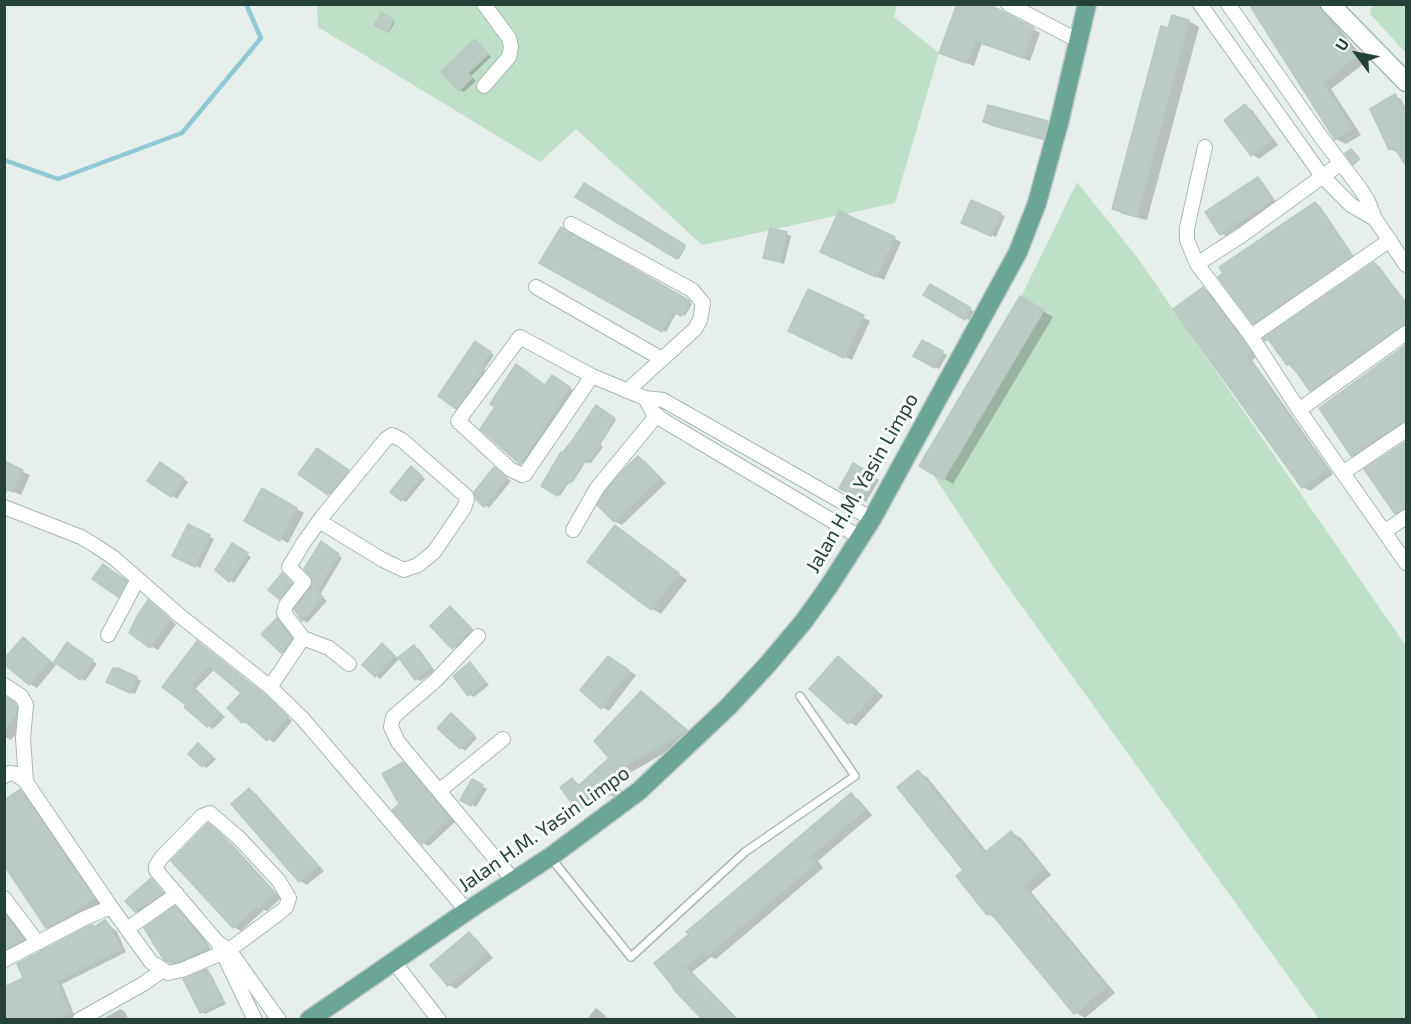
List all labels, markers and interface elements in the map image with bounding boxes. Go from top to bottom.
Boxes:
north arrow [1327,24,1387,84]
text: U [1330,35,1352,54]
street label: Jalan H.M. Yasin Limpo [801,389,923,577]
street label: Jalan H.M. Yasin Limpo [454,761,634,897]

